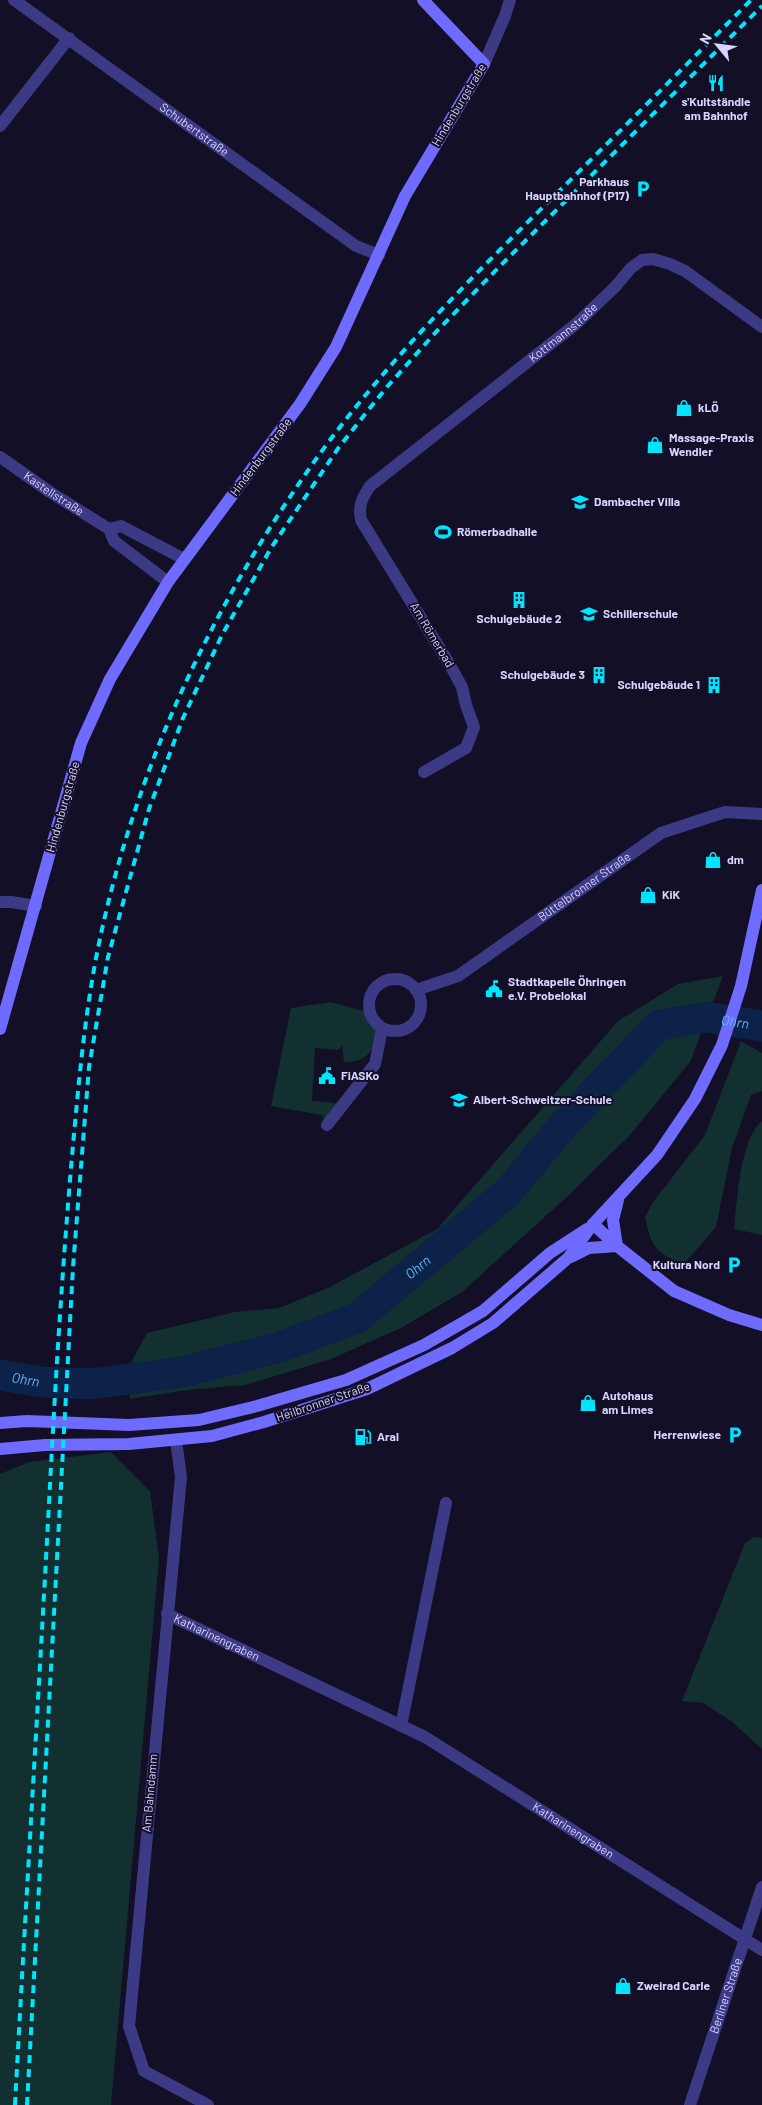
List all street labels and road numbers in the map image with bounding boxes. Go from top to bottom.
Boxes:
street label: Hindenburgstraße [428,61,488,148]
street label: Schubertstraße [158,99,232,158]
street label: Kottmannstraße [526,299,600,364]
street label: Hindenburgstraße [226,415,294,498]
street label: Kastellstraße [21,468,87,518]
street label: Am Römerbad [408,600,458,669]
street label: Hindenburgstraße [42,760,82,854]
street label: Büttelbronner Straße [535,849,633,923]
street label: Heilbronner Straße [274,1378,371,1424]
street label: Katharinengraben [172,1610,262,1663]
street label: Am Bahndamm [139,1753,159,1833]
street label: Katharinengraben [530,1799,617,1861]
street label: Berliner Straße [706,1956,744,2035]

